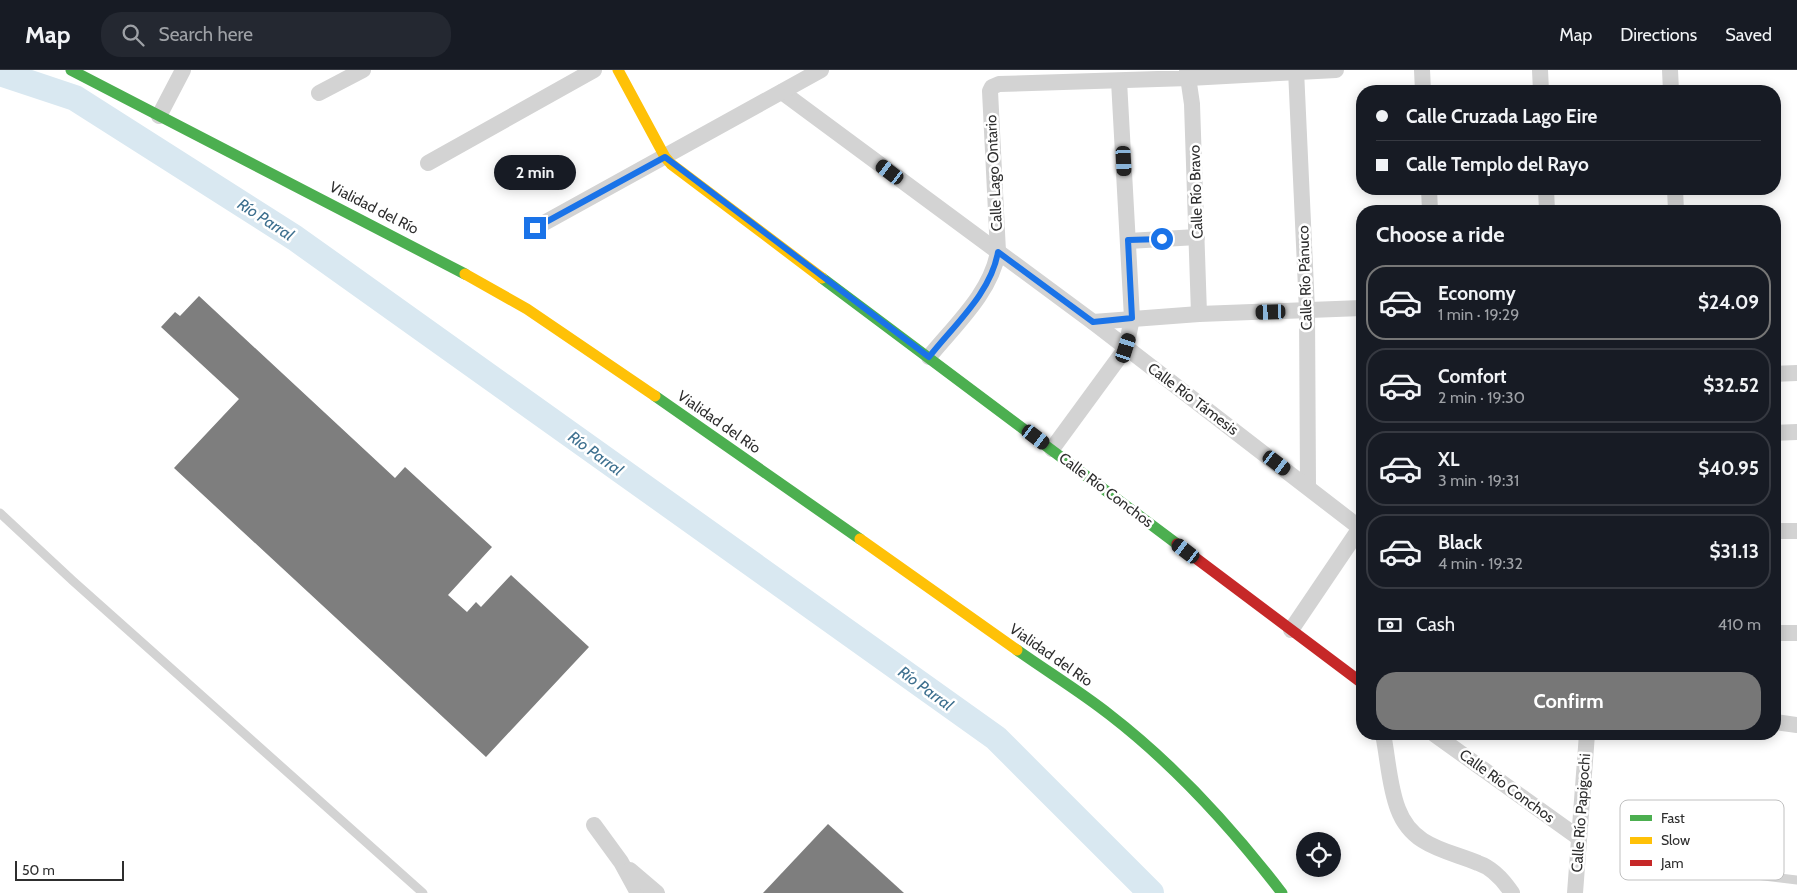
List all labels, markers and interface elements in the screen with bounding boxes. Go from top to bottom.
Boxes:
search box [101,12,451,57]
text: Map [25,20,71,49]
icon: search [119,21,147,49]
text: Search here [159,23,253,46]
text: Map [1559,24,1592,46]
text: Directions [1620,24,1697,46]
text: Saved [1725,24,1772,46]
text: Calle Cruzada Lago Eire [1406,105,1597,128]
street label: Calle Lago Ontario [982,114,1006,232]
street label: Calle Río Bravo [1185,145,1207,239]
car [1115,146,1132,176]
text: Calle Templo del Rayo [1406,153,1589,176]
callout: 2 min [494,156,576,190]
car [873,157,906,187]
text: 2 min [516,163,554,182]
street label: Vialidad del Río [327,178,421,238]
water label: Río Parral [234,194,298,245]
route end [524,217,546,239]
text: Choose a ride [1376,221,1505,248]
street label: Calle Río Pánuco [1294,225,1316,331]
route start [1151,228,1173,250]
icon: car [1378,280,1423,325]
text: Economy [1438,282,1516,305]
text: $24.09 [1698,291,1759,314]
car [1255,304,1286,320]
text: 1 min · 19:29 [1438,305,1519,324]
car [1114,331,1137,365]
street label: Calle Río Támesis [1144,359,1242,439]
icon: car [1378,363,1423,408]
text: Comfort [1438,365,1507,388]
text: $32.52 [1703,374,1759,397]
street label: Vialidad del Río [674,387,764,457]
text: 2 min · 19:30 [1438,388,1525,407]
car [1019,422,1052,452]
water label: Río Parral [565,427,627,480]
icon: car [1378,446,1423,491]
car [1260,448,1293,478]
text: XL [1438,448,1459,471]
street label: Calle Río Conchos [1055,449,1157,531]
text: $40.95 [1698,457,1759,480]
text: 3 min · 19:31 [1438,471,1519,490]
icon: car [1378,529,1423,574]
text: Black [1438,531,1482,554]
car [1169,536,1202,566]
text: $31.13 [1710,540,1759,563]
text: 4 min · 19:32 [1438,554,1523,573]
icon: cash [1376,611,1404,639]
text: Cash [1416,613,1455,636]
text: 410 m [1718,615,1761,634]
street label: Vialidad del Río [1006,620,1096,690]
water label: Río Parral [895,662,957,715]
button: Confirm [1376,672,1761,730]
street label: Calle Río Conchos [1456,745,1558,827]
street label: Calle Río Papigochi [1568,753,1594,873]
legend [1620,800,1784,880]
text: Fast [1661,809,1685,827]
text: Slow [1661,831,1690,849]
map controls [1296,832,1341,877]
button: locate [1296,832,1341,877]
text: Jam [1660,854,1683,872]
scale bar [15,858,124,881]
text: 50 m [22,861,55,879]

